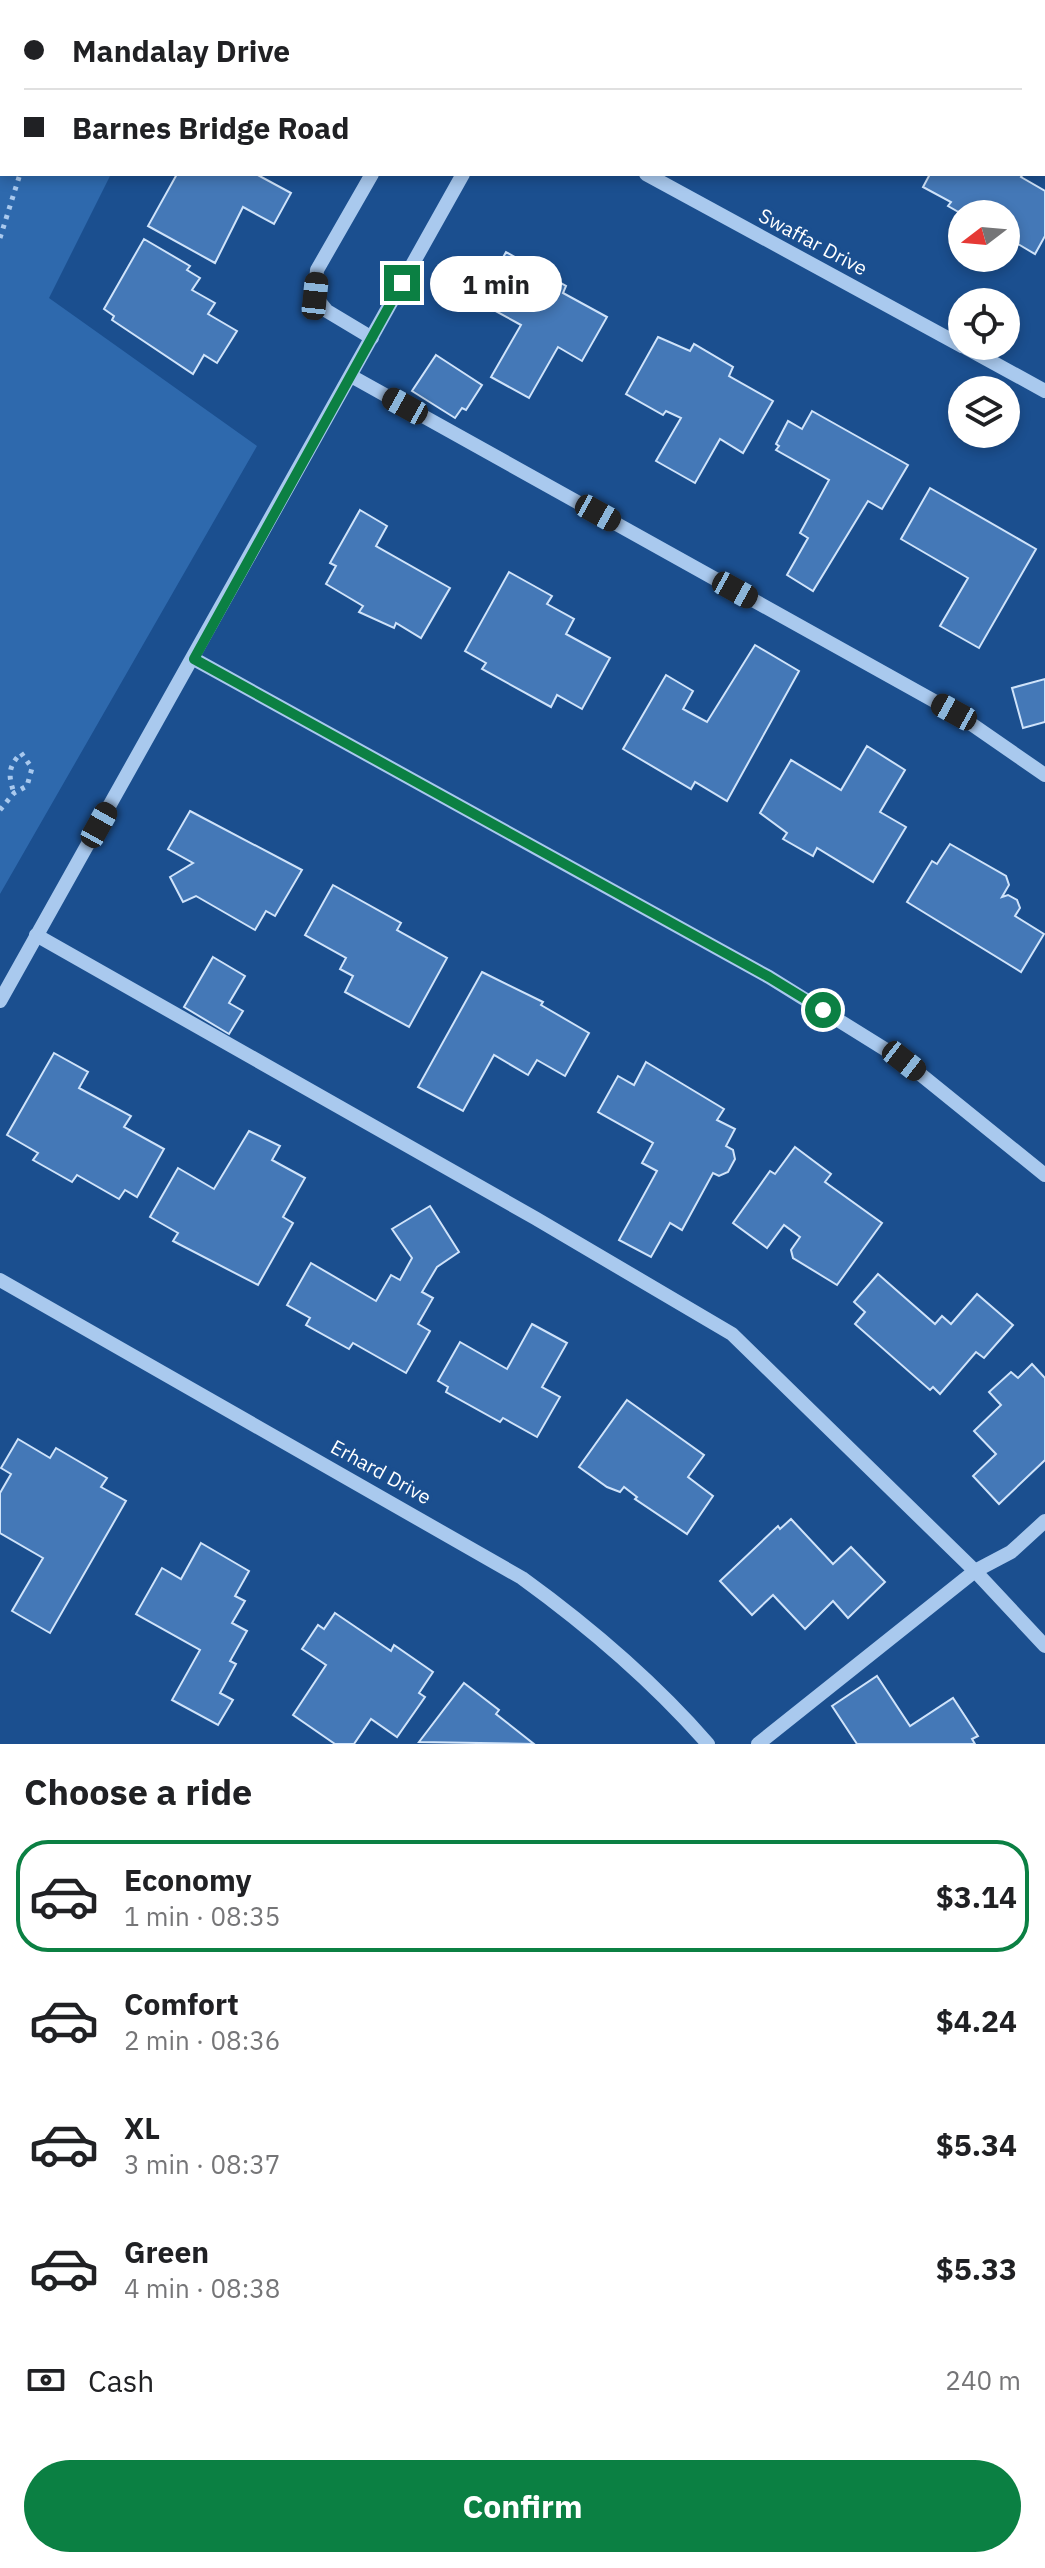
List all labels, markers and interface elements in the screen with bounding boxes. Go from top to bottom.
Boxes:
text: Mandalay Drive [72,31,290,70]
text: Barnes Bridge Road [72,108,349,147]
north arrow [948,200,1020,272]
map controls [948,200,1020,448]
street label: Swaffar Drive [754,202,872,282]
callout: 1 min [430,255,562,311]
route end [384,265,420,301]
text: 1 min [462,267,530,301]
car [301,271,329,321]
button: locate [948,288,1020,360]
button: layers [948,376,1020,448]
car [378,384,432,428]
car [571,491,625,535]
car [708,568,762,612]
car [927,690,981,734]
car [77,798,121,852]
route start [805,992,841,1028]
car [878,1037,930,1085]
street label: Erhard Drive [326,1433,436,1510]
text: Choose a ride [24,1768,252,1815]
icon: car [28,1860,100,1932]
text: Economy [124,1860,252,1899]
text: $3.14 [936,1877,1017,1916]
text: 1 min · 08:35 [124,1899,280,1933]
icon: car [28,1984,100,2056]
text: Comfort [124,1984,239,2023]
text: $4.24 [936,2001,1017,2040]
text: 2 min · 08:36 [124,2023,280,2057]
icon: car [28,2108,100,2180]
text: XL [124,2108,160,2147]
text: $5.34 [936,2125,1017,2164]
text: 3 min · 08:37 [124,2147,280,2181]
icon: car [28,2232,100,2304]
text: Green [124,2232,209,2271]
text: $5.33 [936,2249,1017,2288]
text: 4 min · 08:38 [124,2271,280,2305]
icon: cash [24,2358,68,2402]
text: Cash [88,2361,154,2400]
text: 240 m [945,2363,1021,2397]
button: Confirm [24,2460,1021,2552]

